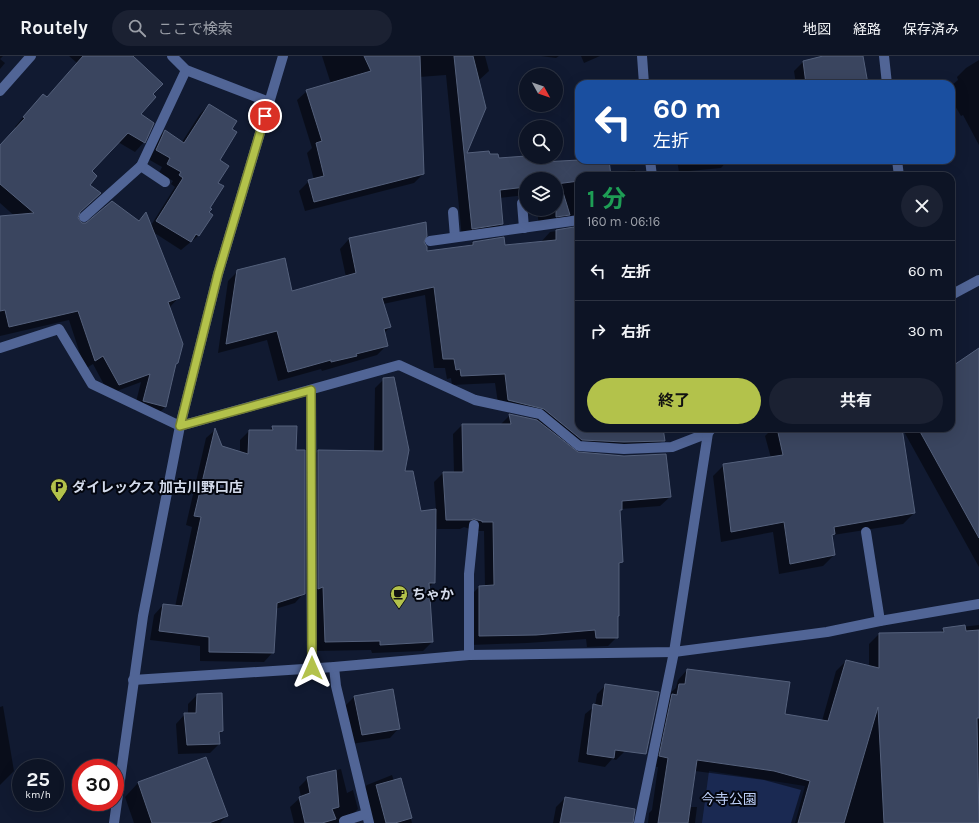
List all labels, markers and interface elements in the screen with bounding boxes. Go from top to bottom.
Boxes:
search box [112,10,392,46]
text: Routely [20,17,88,39]
icon: search [126,17,148,39]
text: ここで検索 [158,20,233,38]
text: 地図 [803,21,831,38]
text: 経路 [853,21,881,38]
text: 保存済み [903,21,959,38]
north arrow [519,68,563,112]
map controls [519,68,563,216]
text: 60 m [653,92,721,125]
icon: left [587,96,639,148]
pin [248,99,282,133]
icon: arrive [254,105,276,127]
button: search [519,120,563,164]
text: 左折 [653,130,689,152]
button: layers [519,172,563,216]
text: 1 分 [587,185,626,213]
button: close [901,185,943,227]
text: 160 m · 06:16 [587,214,660,229]
icon: left [587,260,609,282]
text: 60 m [908,262,943,280]
text: 左折 [621,263,651,281]
icon: right [587,320,609,342]
text: 30 m [908,322,943,340]
text: 右折 [621,323,651,341]
button: 終了 [587,378,761,424]
button: 共有 [769,378,943,424]
parking icon: ダイレックス 加古川野口店 [49,477,69,502]
place label: ダイレックス 加古川野口店 [72,479,243,496]
cafe icon: ちゃか [389,584,409,609]
place label: ちゃか [412,586,454,603]
position arrow [291,647,333,689]
speed limit sign: 30 [72,759,124,811]
text: 25 [26,768,50,791]
text: km/h [25,789,51,801]
park label: 今寺公園 [701,791,757,808]

